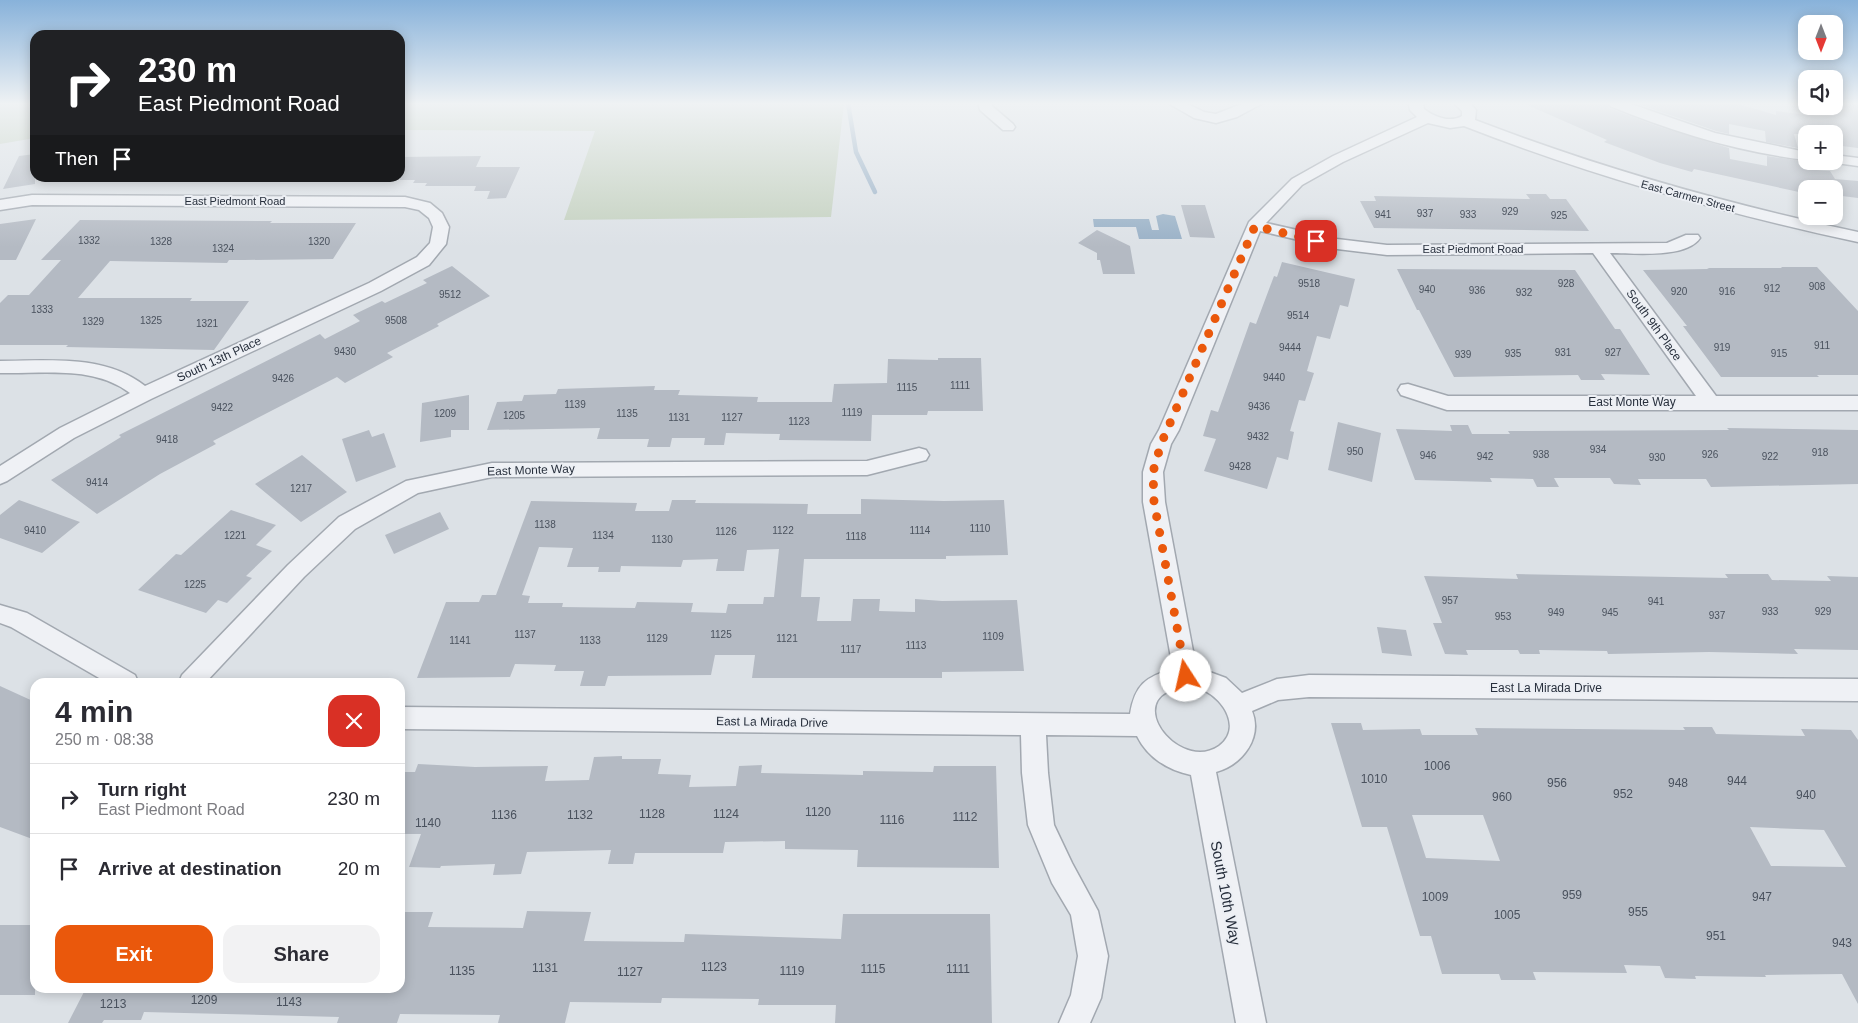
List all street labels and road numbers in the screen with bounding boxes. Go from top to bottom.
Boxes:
street label: East Carmen Street [1640,178,1736,214]
street label: East Piedmont Road [185,195,285,207]
street label: East Piedmont Road [1423,243,1523,255]
street label: South 9th Place [1623,287,1685,364]
street label: South 13th Place [175,333,264,385]
street label: East Monte Way [1588,395,1676,409]
street label: East Monte Way [487,461,575,479]
street label: East La Mirada Drive [1490,681,1602,695]
street label: East La Mirada Drive [716,714,828,730]
street label: South 10th Way [1208,839,1245,947]

